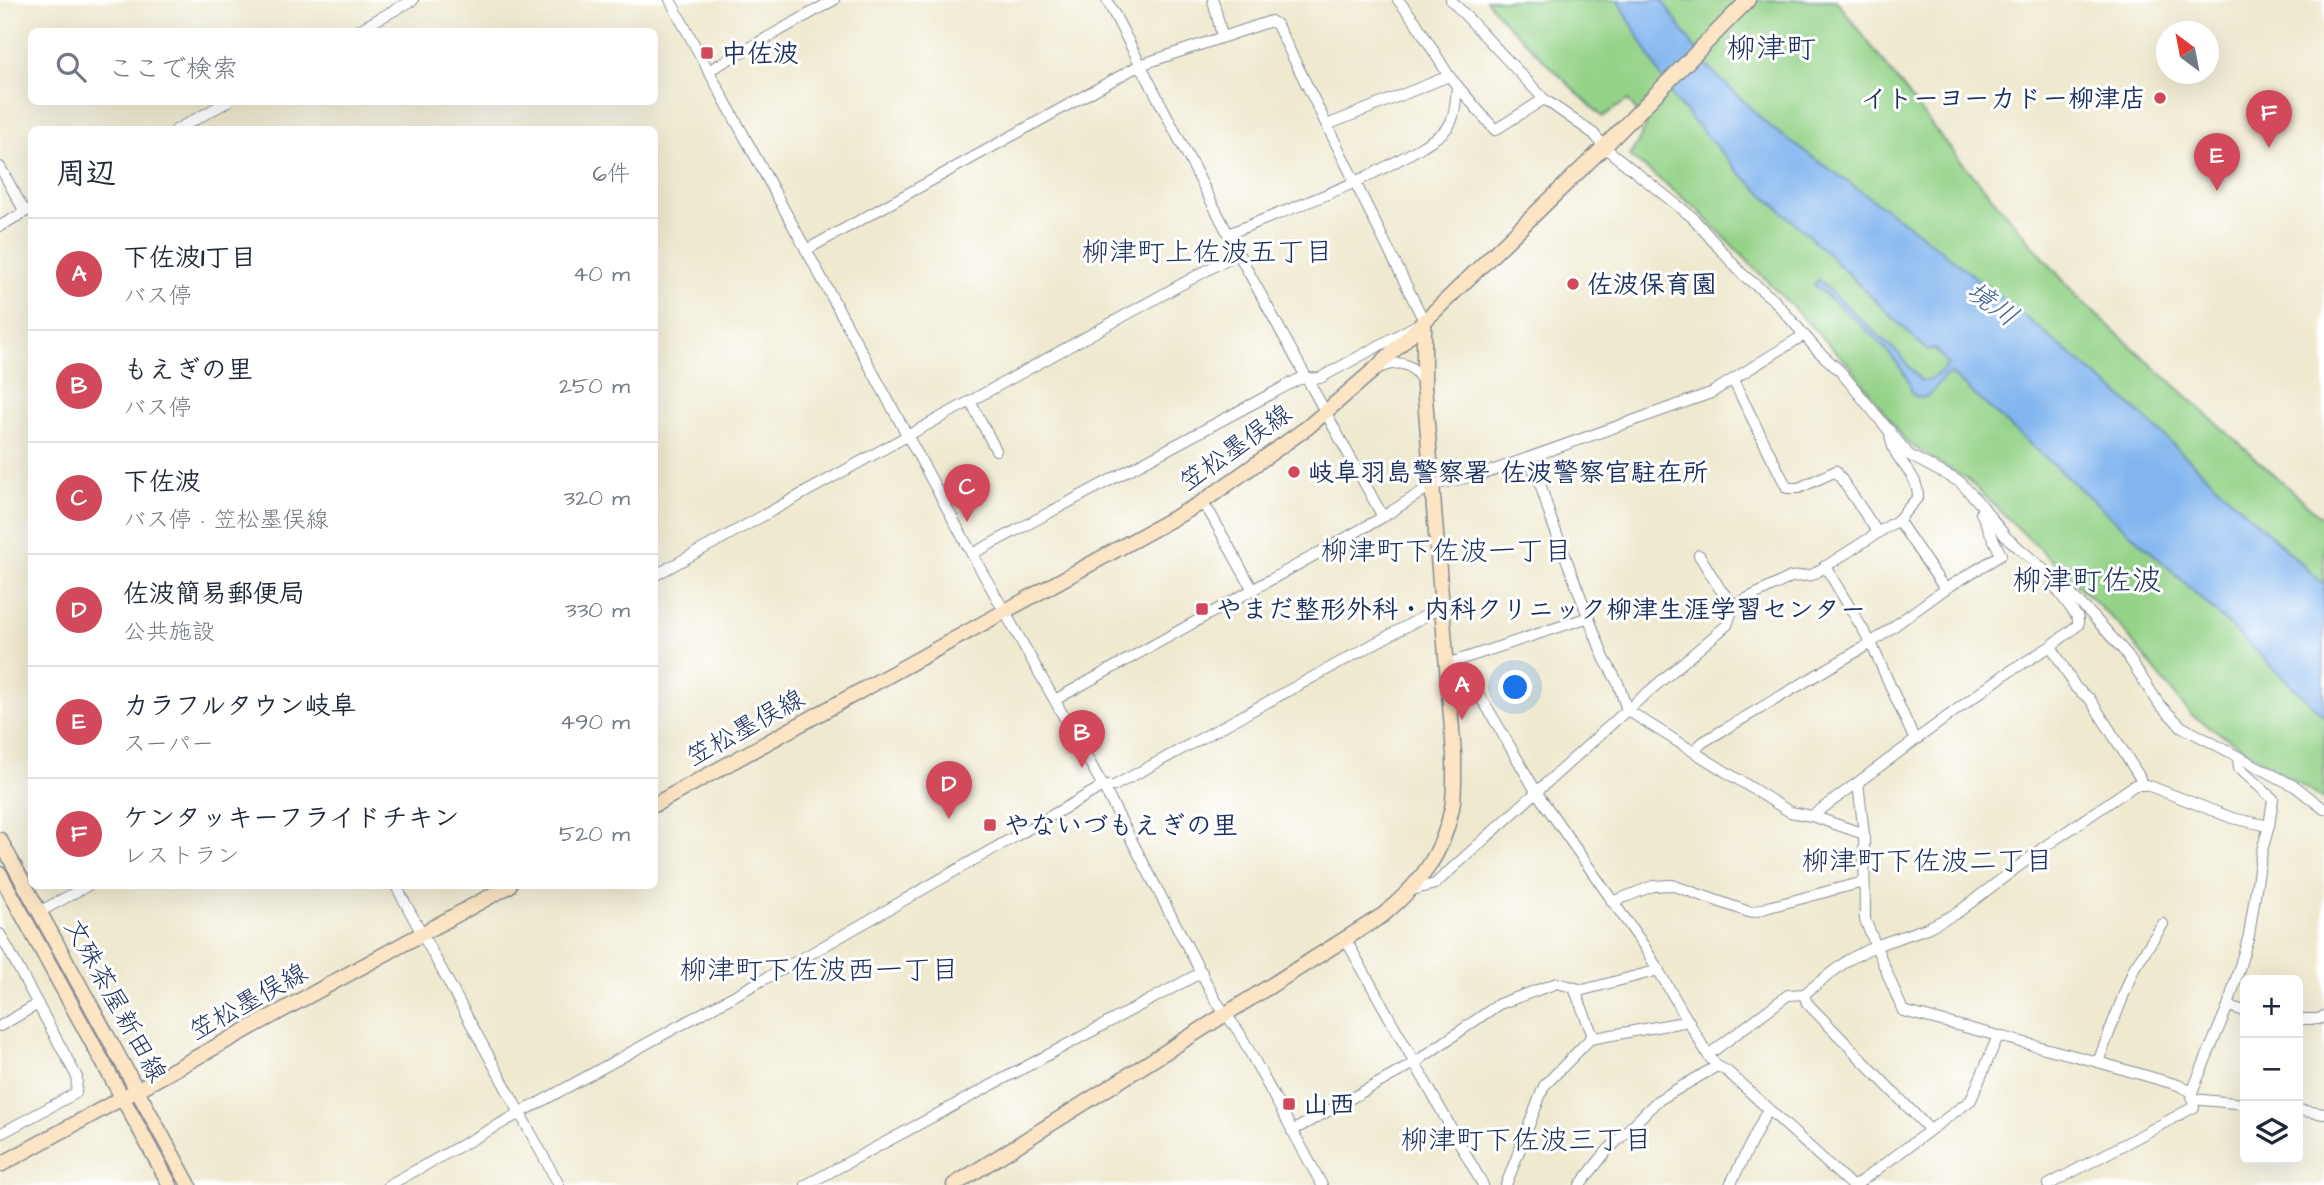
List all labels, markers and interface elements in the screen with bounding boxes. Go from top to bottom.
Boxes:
north arrow [2156,21,2219,84]
search box [28,28,658,105]
district label: 柳津町 [1726,28,1816,70]
place label: 中佐波 [721,36,799,72]
marker: 中佐波 [699,45,715,61]
icon: search [52,48,90,86]
text: ここで検索 [108,51,238,87]
place label: イトーヨーカドー柳津店 [1861,81,2146,117]
marker: イトーヨーカドー柳津店 [2152,90,2168,106]
pin: F [2246,90,2292,148]
pin: E [2194,133,2240,191]
text: 周辺 [56,153,116,195]
text: 6件 [593,158,630,190]
district label: 柳津町上佐波五丁目 [1081,233,1333,272]
text: 下佐波1丁目 [123,240,256,276]
text: A [72,258,86,290]
text: 40 m [573,258,630,290]
place label: 佐波保育園 [1587,267,1717,303]
water label: 境川 [1958,272,2026,336]
marker: 佐波保育園 [1565,276,1581,292]
text: バス停 [123,280,192,312]
text: もえぎの里 [123,352,253,388]
text: B [71,370,87,402]
text: 250 m [559,370,630,402]
text: バス停 [123,392,192,424]
street label: 笠松墨俣線 [1172,396,1299,500]
place label: 岐阜羽島警察署 佐波警察官駐在所 [1308,455,1708,491]
text: 下佐波 [123,464,201,500]
pin: C [944,464,990,522]
marker: 岐阜羽島警察署 佐波警察官駐在所 [1286,464,1302,480]
text: C [71,482,87,514]
text: 320 m [564,482,630,514]
text: バス停 · 笠松墨俣線 [123,504,329,536]
district label: 柳津町下佐波一丁目 [1320,532,1572,571]
district label: 柳津町佐波 [2012,560,2162,602]
text: 佐波簡易郵便局 [123,576,305,612]
place label: やまだ整形外科・内科クリニック柳津生涯学習センター [1216,592,1866,628]
text: D [72,594,86,626]
text: 330 m [565,594,630,626]
marker: やまだ整形外科・内科クリニック柳津生涯学習センター [1194,601,1210,617]
text: 公共施設 [123,616,215,648]
pin: A [1439,662,1485,720]
your location [1498,670,1532,704]
street label: 笠松墨俣線 [680,681,811,775]
text: カラフルタウン岐阜 [123,688,356,724]
text: E [72,706,86,738]
text: 490 m [560,706,630,738]
pin: B [1059,710,1105,768]
text: スーパー [123,728,214,760]
pin: D [926,761,972,819]
text: ケンタッキーフライドチキン [123,800,459,836]
place label: やないづもえぎの里 [1004,808,1238,844]
marker: やないづもえぎの里 [982,817,998,833]
text: F [71,818,87,850]
text: 520 m [559,818,630,850]
text: レストラン [123,840,240,872]
district label: 柳津町下佐波二丁目 [1801,842,2053,881]
street label: 文殊茶屋新田線 [55,912,175,1089]
district label: 柳津町下佐波西一丁目 [679,951,959,990]
street label: 笠松墨俣線 [183,955,314,1049]
map controls [2240,975,2303,1164]
button: + [2240,975,2303,1038]
button: − [2240,1038,2303,1101]
place label: 山西 [1303,1087,1355,1123]
marker: 山西 [1281,1096,1297,1112]
button: layers [2240,1101,2303,1164]
district label: 柳津町下佐波三丁目 [1400,1121,1652,1160]

